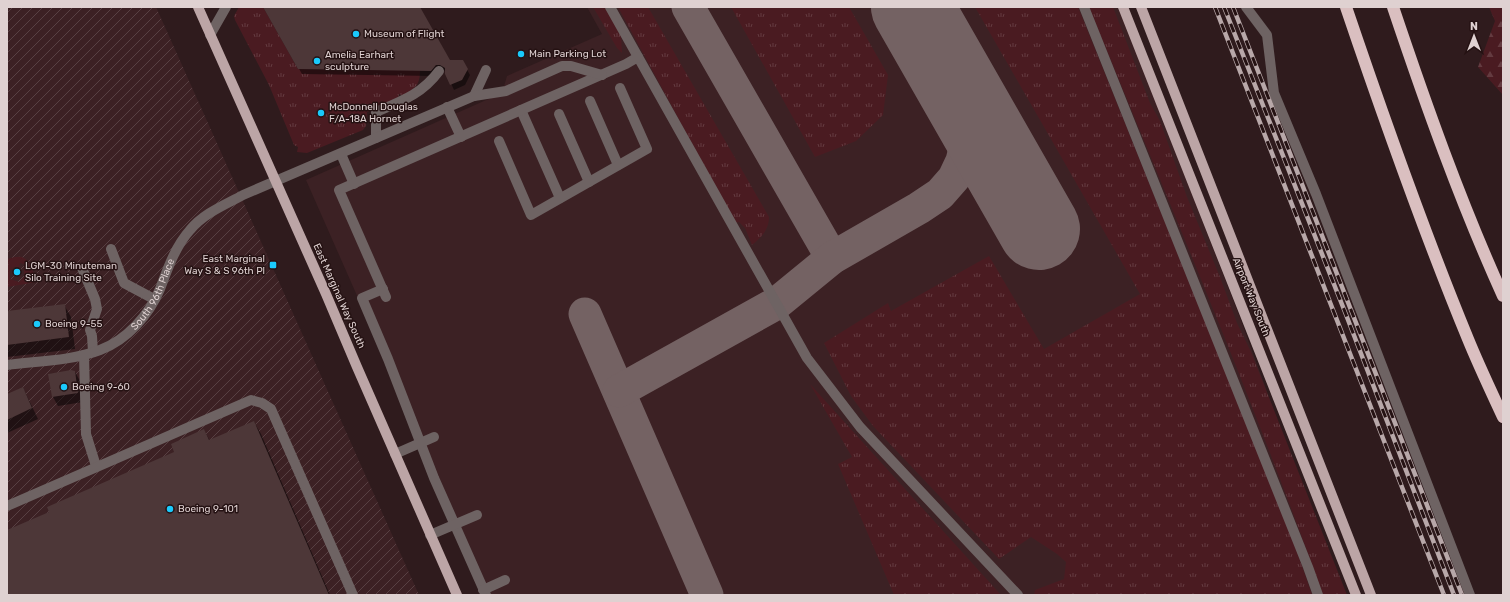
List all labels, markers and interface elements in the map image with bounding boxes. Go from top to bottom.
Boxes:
north arrow [1454,16,1494,56]
text: N [1470,20,1478,33]
place label: Museum of Flight [364,28,444,40]
marker: Museum of Flight [351,29,361,39]
place label: Main Parking Lot [529,48,606,60]
place label: Amelia Earhart sculpture [325,49,394,73]
marker: Main Parking Lot [516,49,526,59]
marker: Amelia Earhart sculpture [312,56,322,66]
place label: McDonnell Douglas F/A-18A Hornet [329,101,418,125]
marker: McDonnell Douglas F/A-18A Hornet [316,108,326,118]
street label: East Marginal Way South [310,242,368,350]
place label: East Marginal Way S & S 96th Pl [184,253,265,277]
street label: Airport Way South [1230,256,1272,338]
street label: South 96th Place [129,257,177,333]
place label: LGM-30 Minuteman Silo Training Site [25,260,117,284]
marker: East Marginal Way S & S 96th Pl [268,260,278,270]
marker: LGM-30 Minuteman Silo Training Site [12,267,22,277]
place label: Boeing 9-55 [45,318,102,330]
marker: Boeing 9-55 [32,319,42,329]
place label: Boeing 9-60 [72,381,130,393]
marker: Boeing 9-60 [59,382,69,392]
place label: Boeing 9-101 [178,503,238,515]
marker: Boeing 9-101 [165,504,175,514]

